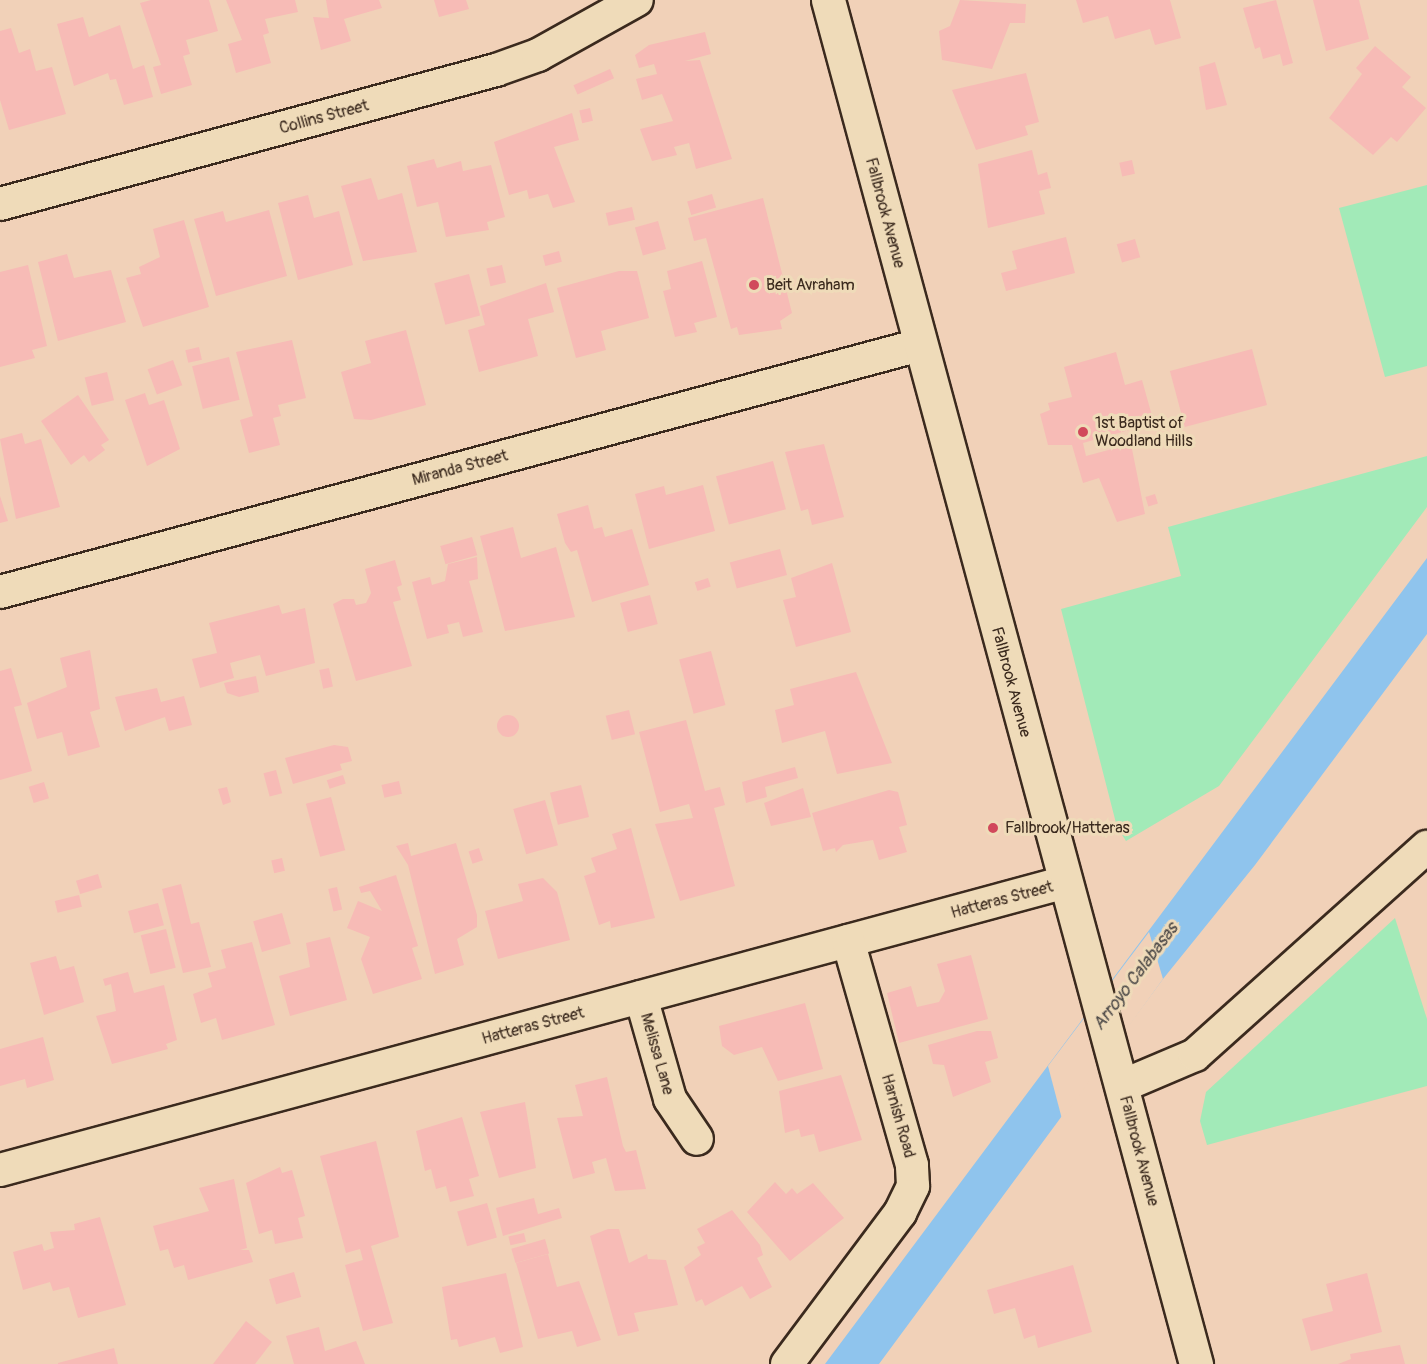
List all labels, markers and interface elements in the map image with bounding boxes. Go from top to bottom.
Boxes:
street label: Collins Street [277,96,371,138]
street label: Fallbrook Avenue [861,156,909,270]
place label: Beit Avraham [766,275,855,295]
marker: Beit Avraham [747,278,761,292]
place label: 1st Baptist of Woodland Hills [1095,413,1193,451]
marker: 1st Baptist of Woodland Hills [1076,425,1090,439]
street label: Miranda Street [410,446,510,490]
street label: Fallbrook Avenue [987,625,1035,739]
place label: Fallbrook/Hatteras [1005,818,1130,838]
marker: Fallbrook/Hatteras [986,821,1000,835]
street label: Hatteras Street [949,877,1055,923]
water label: Arroyo Calabasas [1089,919,1183,1035]
street label: Hatteras Street [480,1003,586,1049]
street label: Melissa Lane [636,1011,678,1097]
street label: Harnish Road [877,1072,919,1160]
street label: Fallbrook Avenue [1115,1094,1163,1208]

